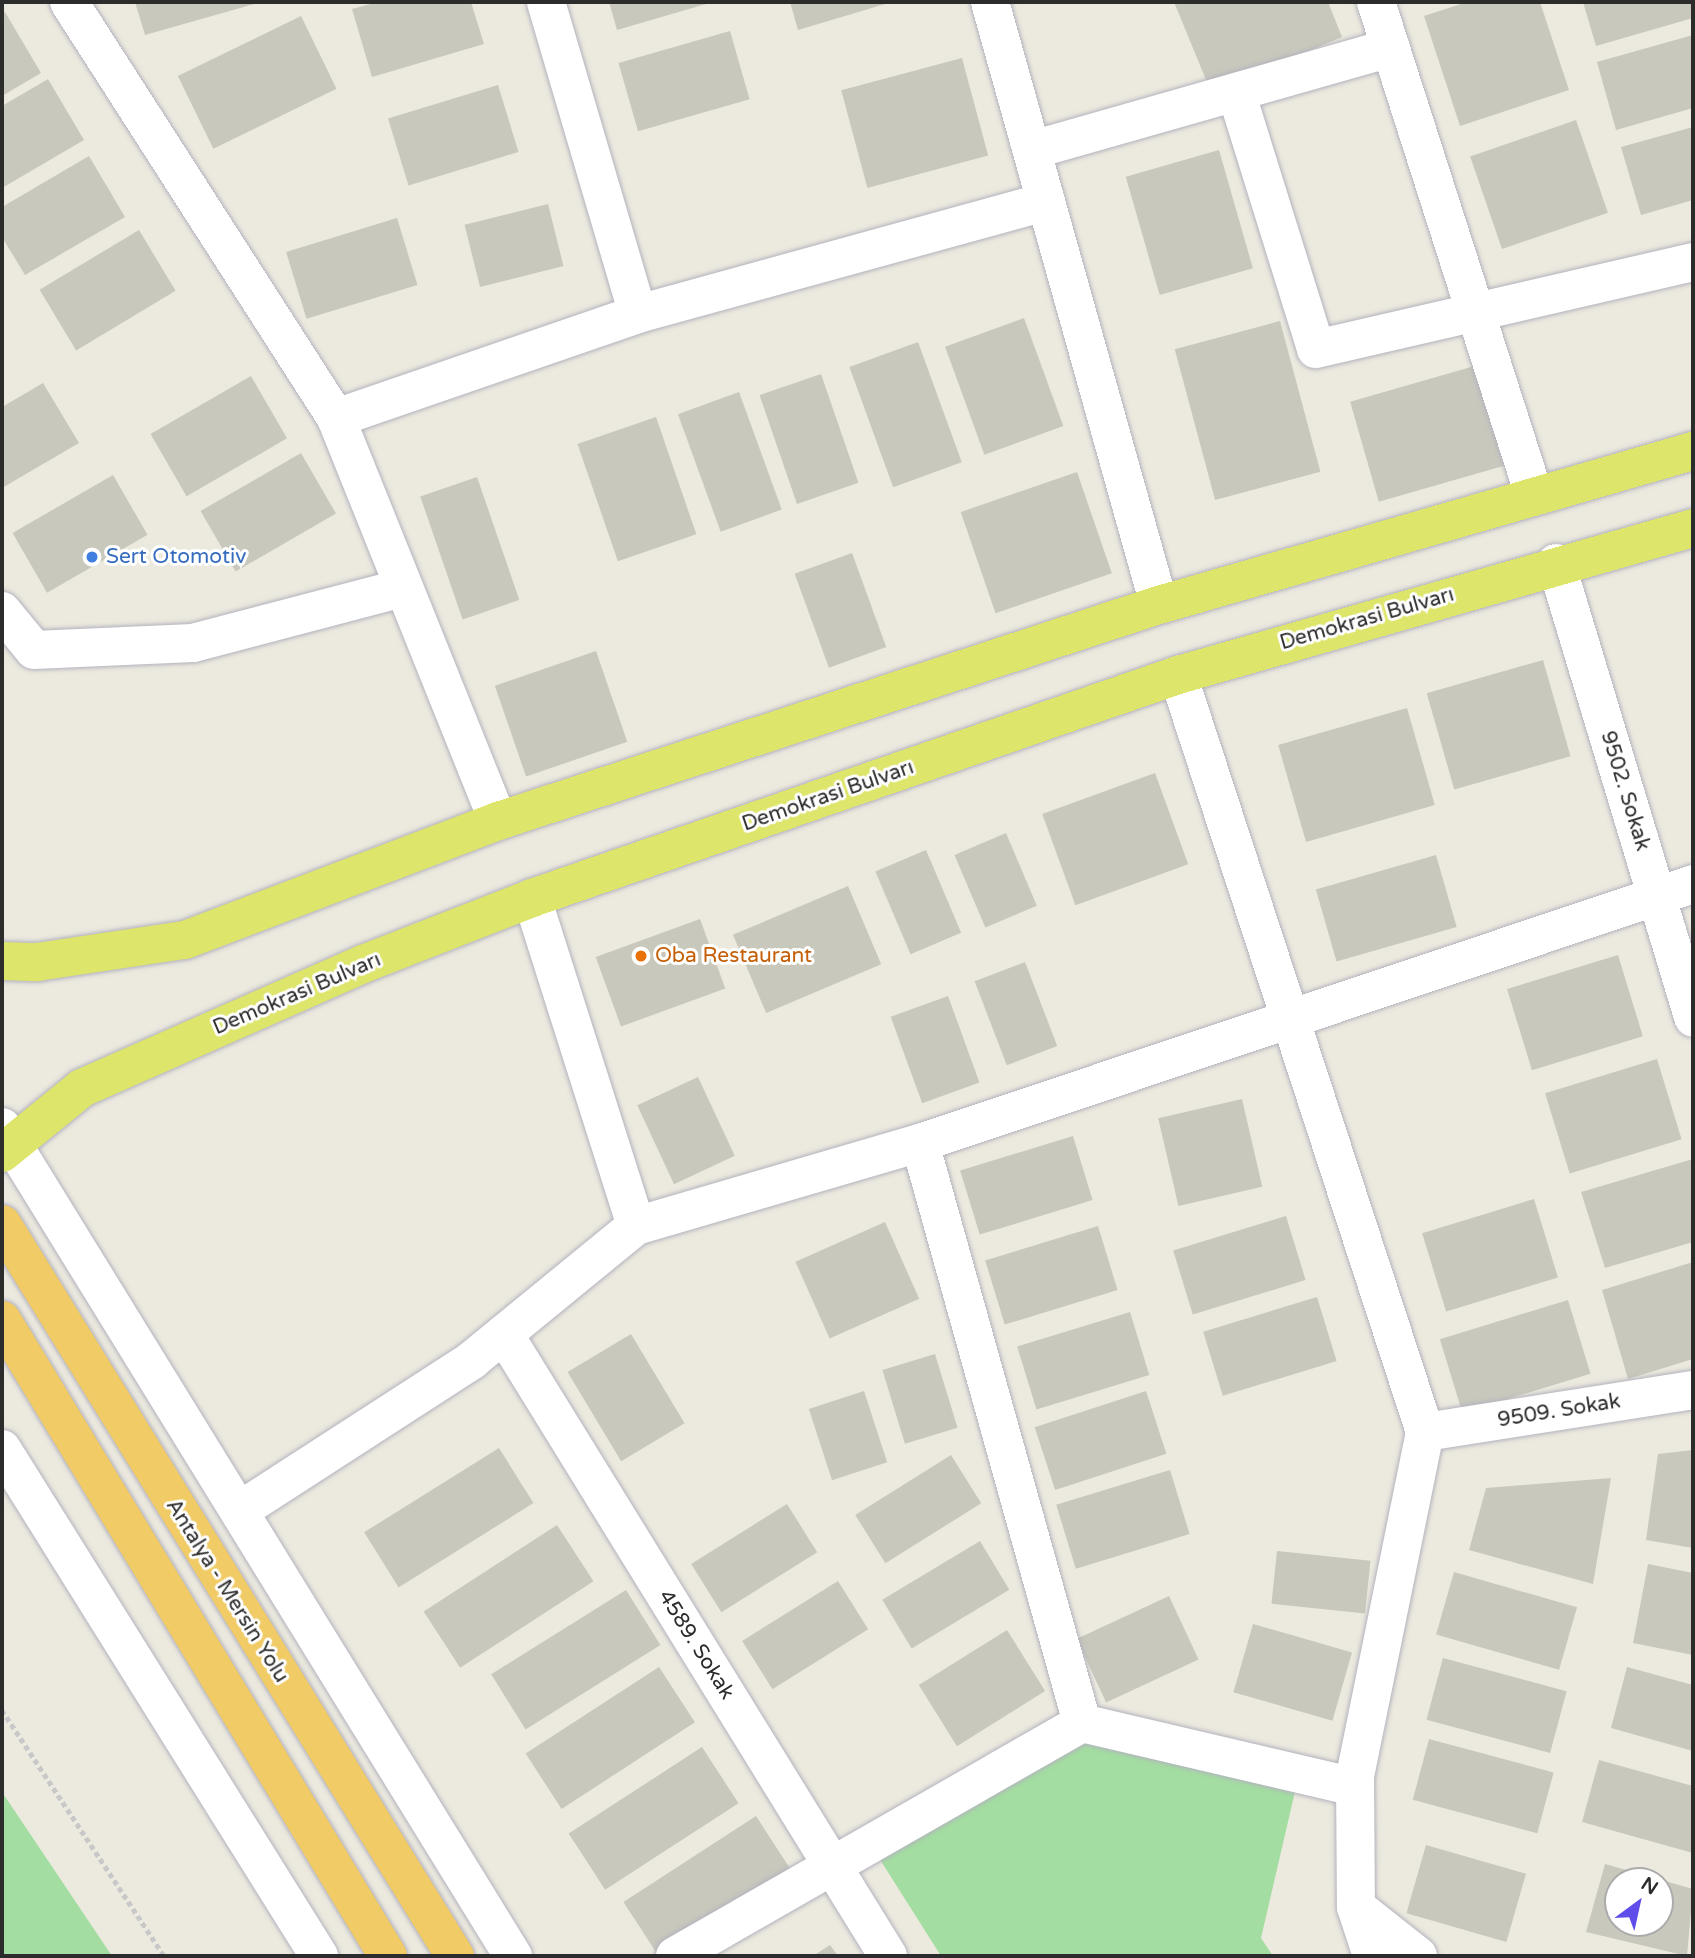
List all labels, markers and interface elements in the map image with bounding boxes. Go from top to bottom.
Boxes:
place label: Sert Otomotiv [106,544,246,570]
marker: Sert Otomotiv [84,549,100,565]
street label: Demokrasi Bulvarı [1277,582,1457,656]
street label: 9502. Sokak [1595,728,1655,854]
street label: Demokrasi Bulvarı [739,755,917,837]
place label: Oba Restaurant [655,943,812,969]
street label: Demokrasi Bulvarı [209,947,385,1041]
marker: Oba Restaurant [633,948,649,964]
street label: 9509. Sokak [1496,1389,1622,1433]
street label: Antalya - Mersin Yolu [160,1495,294,1687]
street label: 4589. Sokak [652,1586,740,1704]
north arrow [1604,1867,1674,1937]
text: N [1637,1873,1662,1899]

